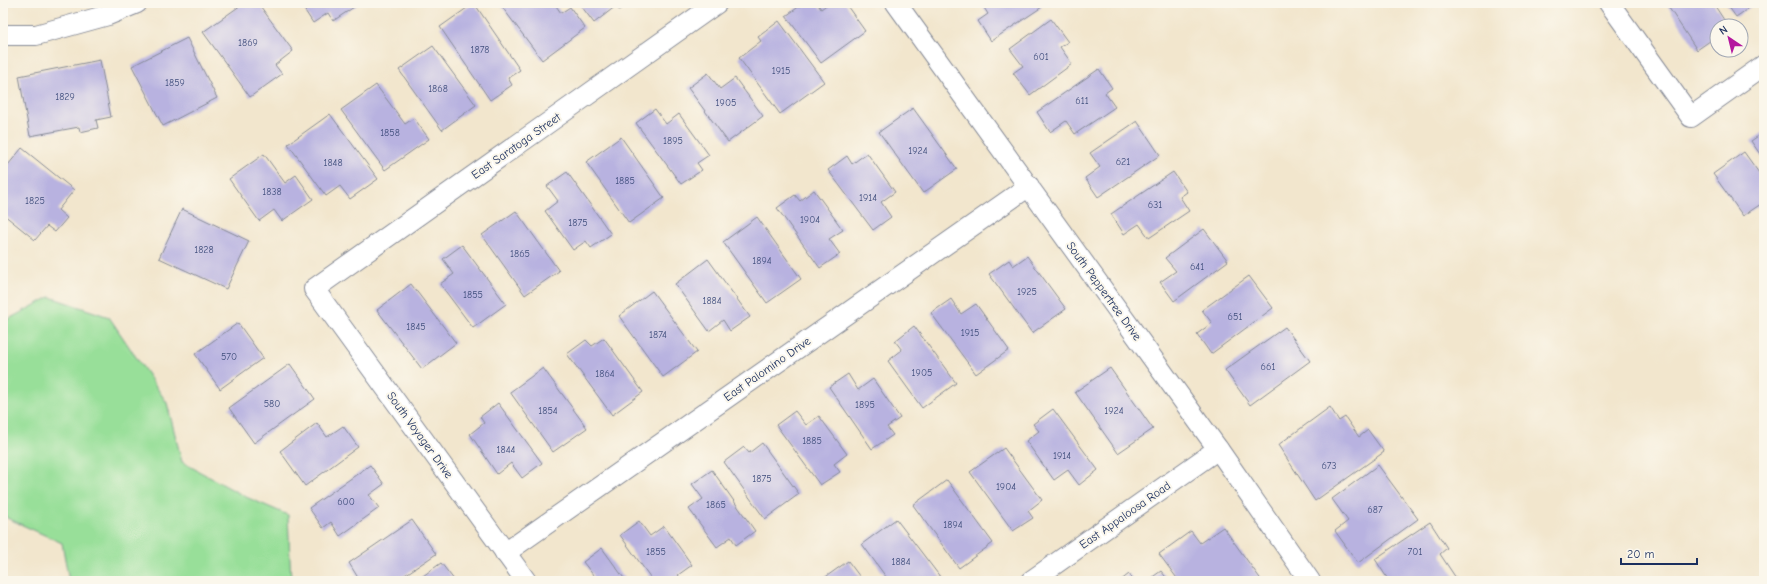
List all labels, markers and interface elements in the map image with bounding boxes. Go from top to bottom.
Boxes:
north arrow [1709,18,1749,58]
text: N [1717,23,1730,38]
house number: 1869 [238,37,258,49]
house number: 1878 [471,44,489,56]
house number: 601 [1033,51,1049,63]
house number: 1915 [772,65,790,77]
house number: 1859 [165,77,185,89]
house number: 1868 [428,83,448,95]
house number: 1829 [55,91,75,103]
house number: 611 [1075,95,1089,107]
house number: 1905 [716,97,736,109]
street label: East Saratoga Street [469,110,564,182]
house number: 1858 [380,127,400,139]
house number: 1895 [663,135,683,147]
house number: 1924 [908,145,928,157]
house number: 621 [1116,156,1130,168]
house number: 1848 [323,157,343,169]
house number: 1885 [615,175,635,187]
house number: 1838 [262,186,282,198]
house number: 1914 [859,192,877,204]
house number: 1825 [25,195,45,207]
house number: 631 [1148,199,1162,211]
house number: 1904 [800,214,820,226]
house number: 1875 [568,217,588,229]
street label: South Peppertree Drive [1063,239,1145,343]
house number: 1828 [194,244,214,256]
house number: 1865 [510,248,530,260]
house number: 1894 [752,255,772,267]
house number: 641 [1190,261,1204,273]
house number: 1925 [1017,286,1037,298]
house number: 1855 [463,289,483,301]
house number: 1884 [702,295,722,307]
house number: 651 [1228,311,1242,323]
house number: 1845 [406,321,426,333]
house number: 1915 [961,327,979,339]
house number: 1874 [649,329,667,341]
street label: East Palomino Drive [721,334,813,404]
house number: 570 [221,351,237,363]
house number: 661 [1261,361,1275,373]
house number: 1905 [912,367,932,379]
house number: 1864 [595,368,615,380]
street label: South Voyager Drive [384,389,456,481]
house number: 580 [264,398,280,410]
house number: 1895 [855,399,875,411]
house number: 1854 [538,405,558,417]
house number: 1924 [1104,405,1124,417]
house number: 1885 [802,435,822,447]
house number: 1844 [497,444,516,456]
house number: 1914 [1053,450,1071,462]
house number: 673 [1321,460,1337,472]
house number: 1875 [752,473,772,485]
street label: East Appaloosa Road [1077,478,1173,552]
house number: 1904 [996,481,1016,493]
house number: 600 [337,496,355,508]
house number: 1865 [706,499,726,511]
house number: 687 [1367,504,1383,516]
house number: 1894 [943,519,963,531]
scale bar [1621,540,1697,566]
house number: 1855 [646,546,666,558]
house number: 701 [1408,546,1422,558]
text: 20 m [1627,547,1655,561]
house number: 1884 [891,556,911,568]

